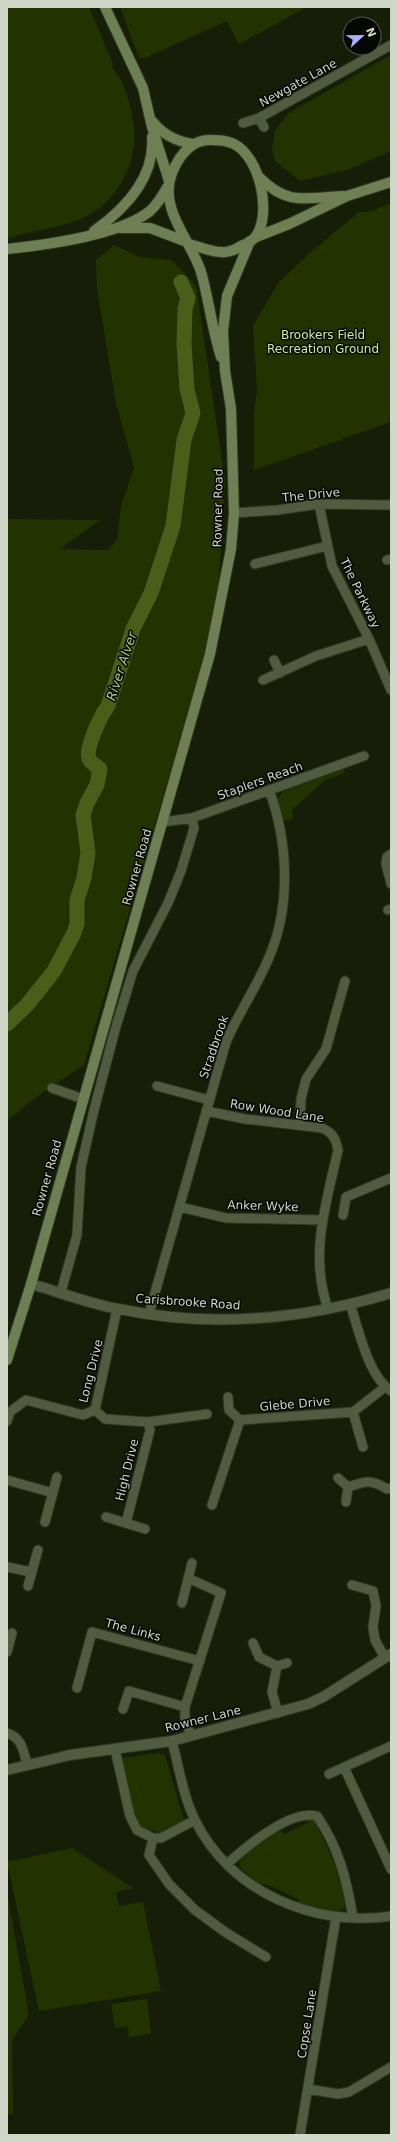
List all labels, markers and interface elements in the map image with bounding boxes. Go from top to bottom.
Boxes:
north arrow [342,16,382,56]
text: N [363,26,379,39]
street label: Newgate Lane [257,56,339,110]
park label: Brookers Field Recreation Ground [267,328,379,356]
street label: Rowner Road [210,468,226,548]
street label: The Drive [280,485,341,505]
street label: The Parkway [337,555,383,630]
water label: River Alver [103,628,140,702]
street label: Staplers Reach [215,759,305,803]
street label: Rowner Road [119,827,155,907]
street label: Stradbrook [197,1013,231,1081]
street label: Row Wood Lane [229,1097,325,1125]
street label: Rowner Road [29,1138,65,1218]
street label: Anker Wyke [227,1198,299,1214]
street label: Carisbrooke Road [135,1291,241,1313]
street label: Long Drive [76,1338,106,1404]
street label: Glebe Drive [259,1394,331,1414]
street label: High Drive [113,1438,141,1502]
street label: The Links [103,1616,162,1644]
street label: Rowner Lane [164,1703,242,1735]
street label: Copse Lane [295,1988,319,2060]

